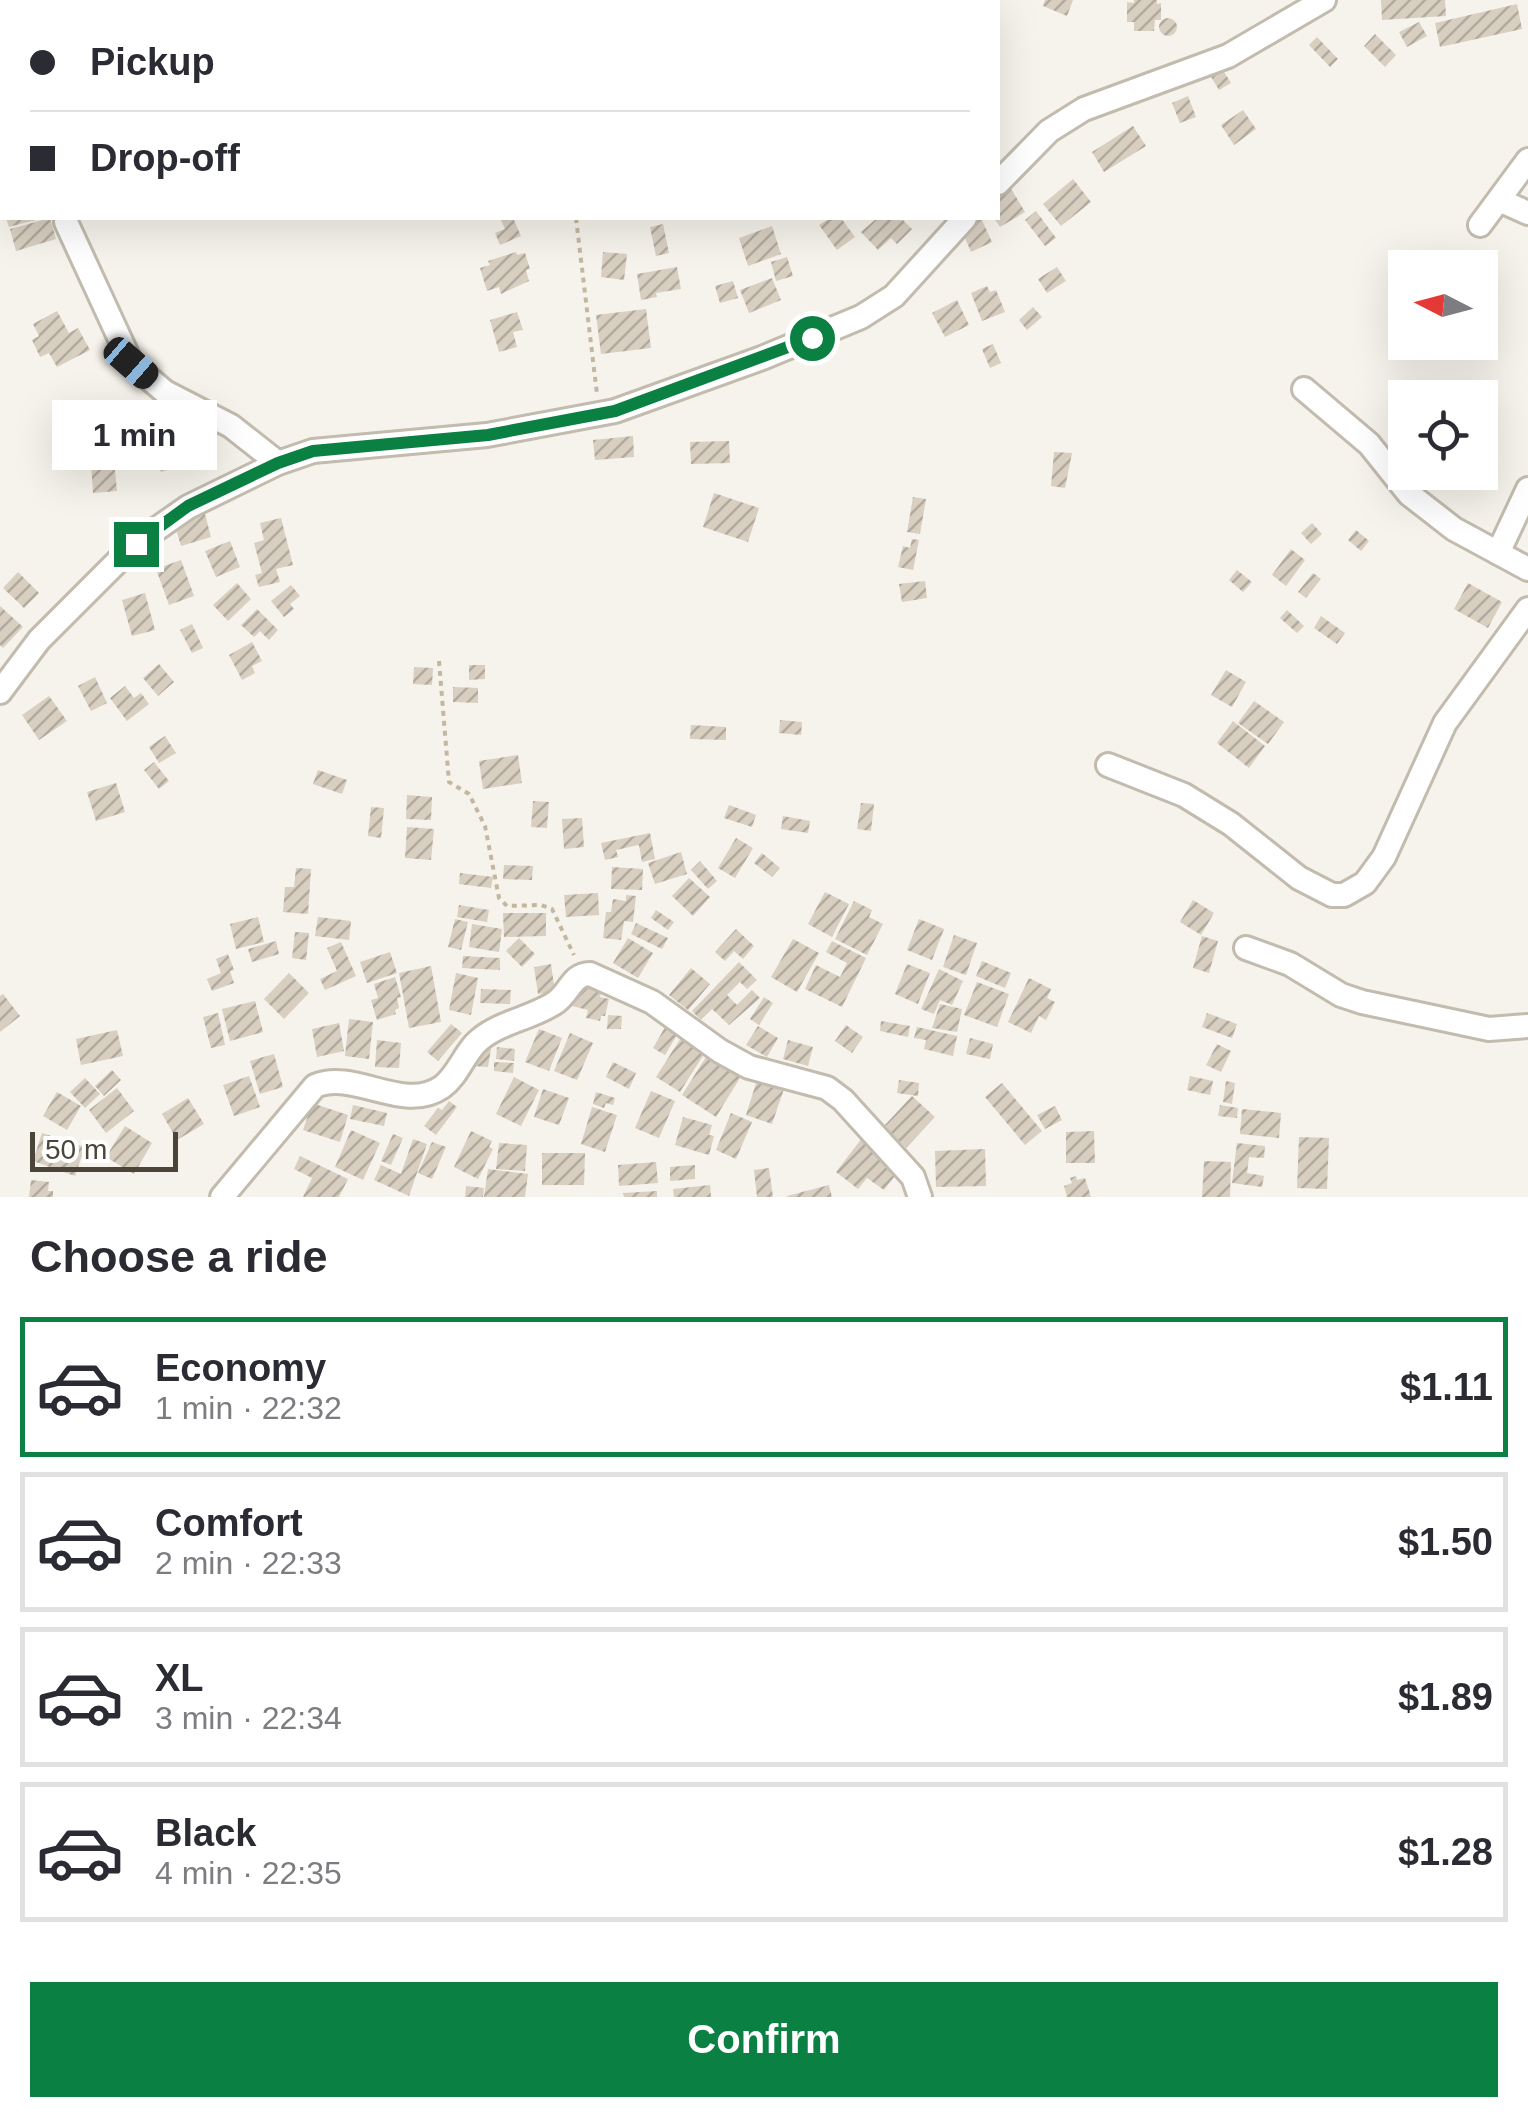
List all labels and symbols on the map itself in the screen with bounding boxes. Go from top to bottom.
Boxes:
north arrow [1388,250,1498,360]
route start [790,316,835,361]
car [99,332,163,394]
callout: 1 min [54,399,218,469]
route end [114,522,159,567]
scale bar [30,1127,178,1172]

